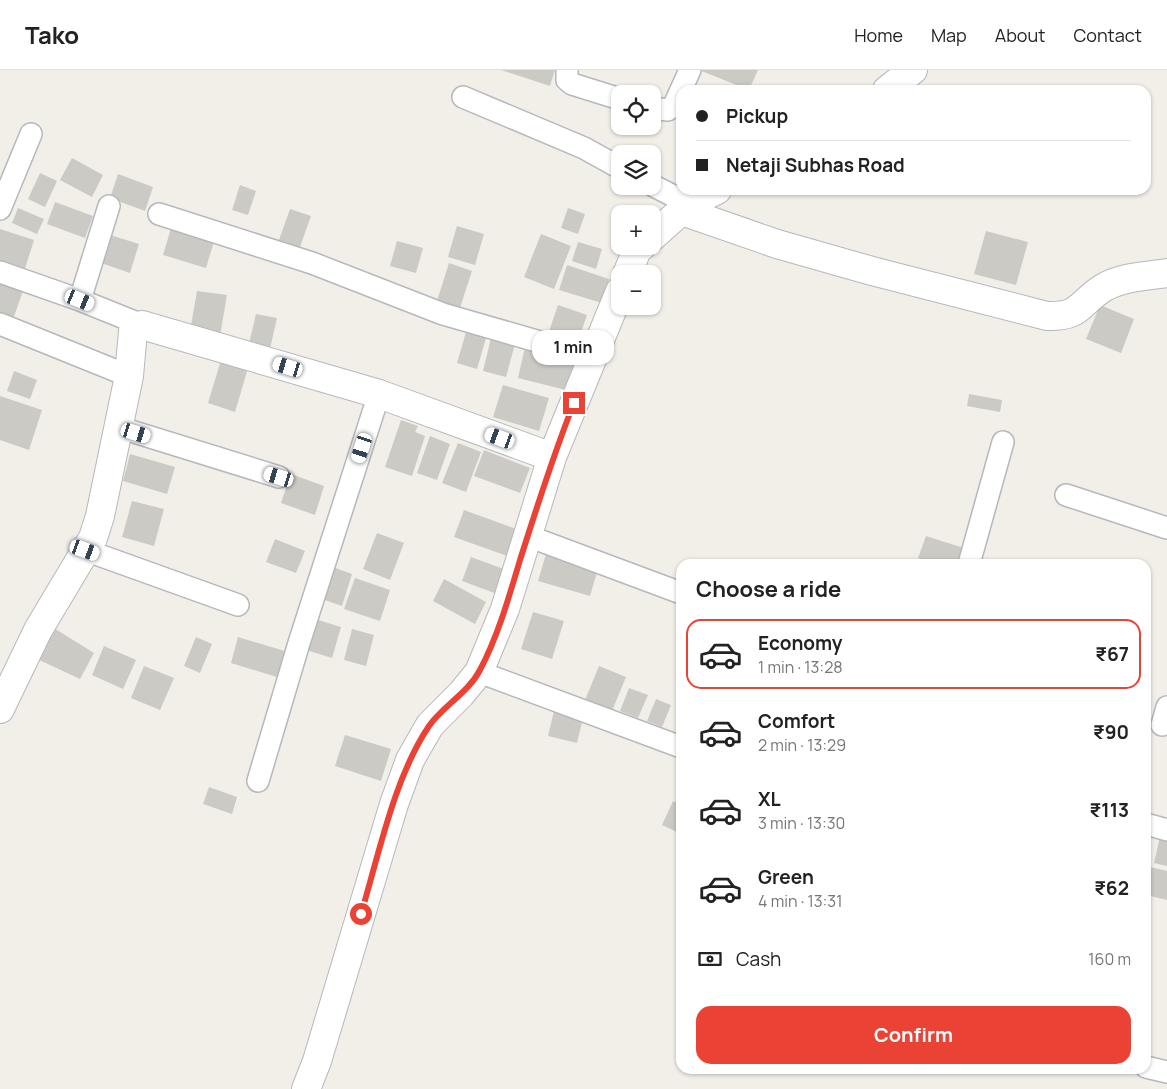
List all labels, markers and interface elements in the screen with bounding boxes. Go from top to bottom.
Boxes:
text: Tako [25,18,79,51]
text: Home [854,23,903,47]
text: Map [931,23,967,47]
text: About [995,23,1045,47]
text: Contact [1073,23,1142,47]
map controls [611,85,661,315]
button: locate [611,85,661,135]
text: Pickup [726,103,788,129]
button: layers [611,145,661,195]
text: Netaji Subhas Road [726,152,905,178]
button: + [611,205,661,255]
button: − [611,265,661,315]
car [63,287,96,313]
callout: 1 min [533,330,615,366]
text: 1 min [553,336,593,358]
car [271,355,304,379]
route end [563,392,585,414]
car [119,421,152,445]
car [483,426,516,450]
car [350,431,373,465]
car [262,465,295,489]
car [68,538,101,562]
text: Choose a ride [696,574,841,604]
text: Economy [758,630,842,656]
icon: car [698,632,743,677]
text: ₹67 [1095,641,1129,667]
text: 1 min · 13:28 [758,656,843,678]
text: Comfort [758,708,835,734]
icon: car [698,710,743,755]
text: ₹90 [1093,719,1129,745]
text: 2 min · 13:29 [758,734,846,756]
text: XL [758,786,781,812]
icon: car [698,788,743,833]
text: ₹113 [1090,797,1129,823]
text: 3 min · 13:30 [758,812,845,834]
text: Green [758,864,814,890]
icon: car [698,866,743,911]
text: ₹62 [1094,875,1129,901]
text: 4 min · 13:31 [758,890,842,912]
route start [350,903,372,925]
icon: cash [696,945,724,973]
text: Cash [736,946,781,972]
text: 160 m [1088,948,1131,970]
button: Confirm [696,1006,1131,1064]

